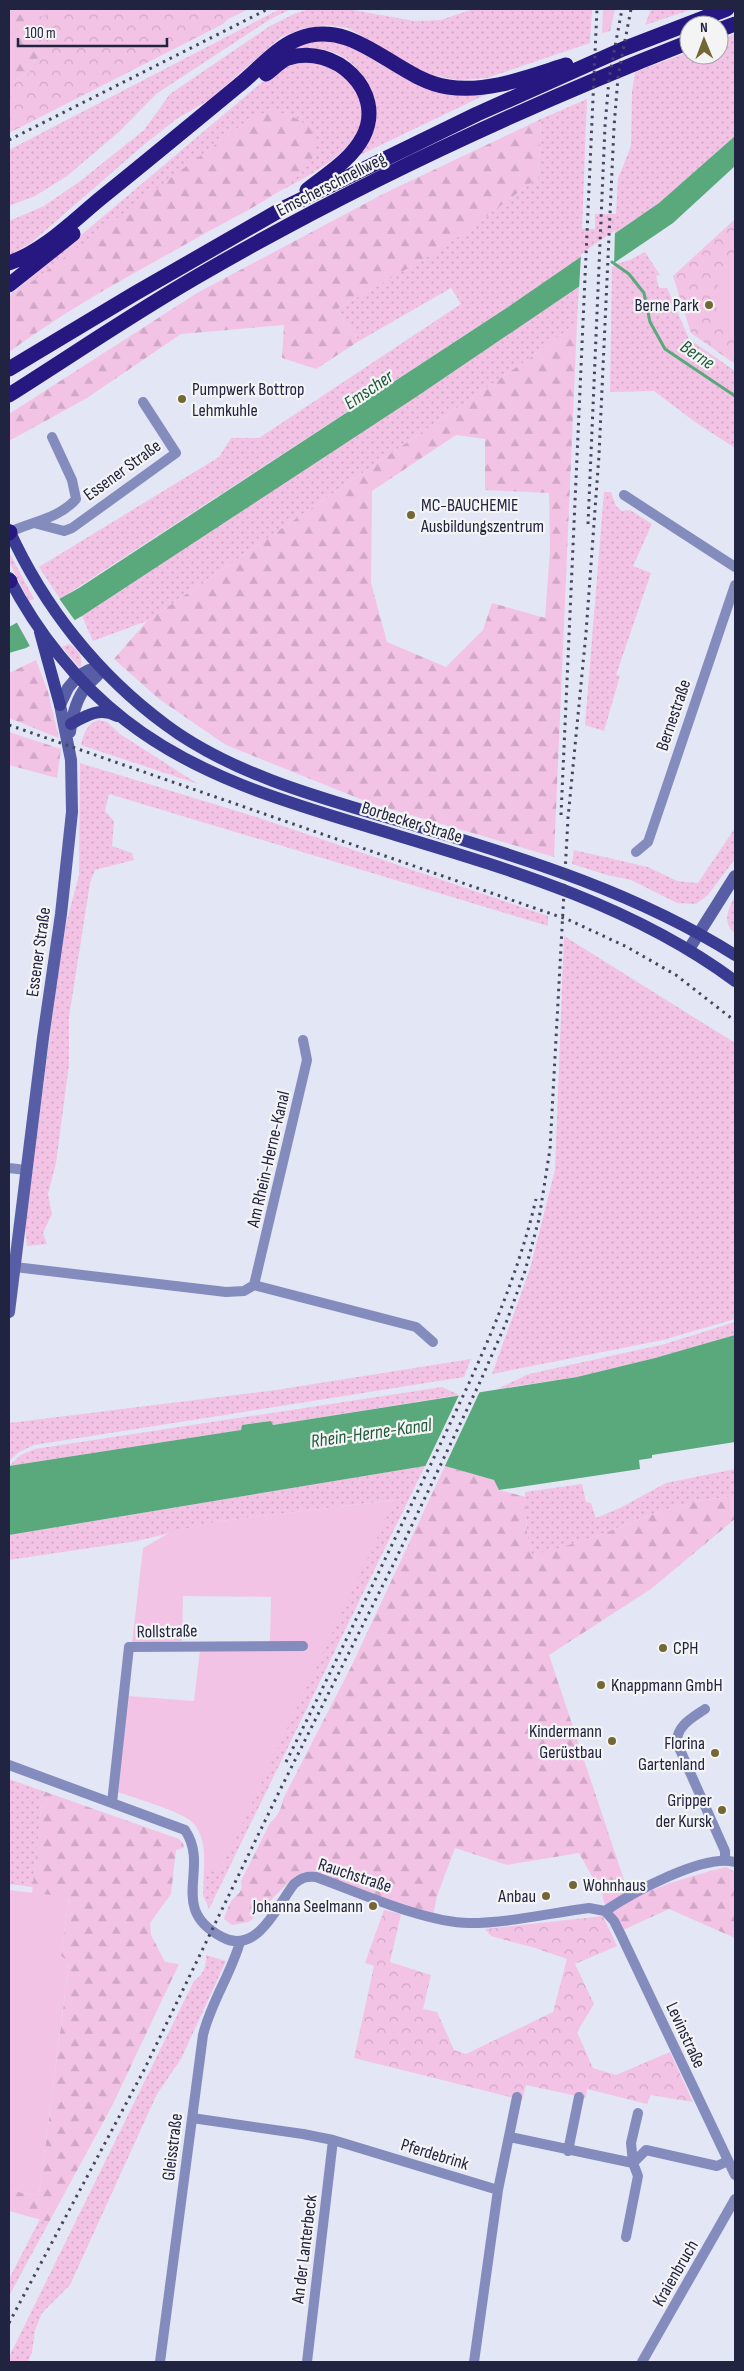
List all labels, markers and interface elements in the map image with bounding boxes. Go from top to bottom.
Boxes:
scale bar [18,15,166,47]
north arrow [679,15,729,65]
text: N [700,19,708,36]
text: 100 m [25,24,56,43]
street label: Emscherschnellweg [273,148,389,221]
place label: Berne Park [634,295,699,316]
marker: Berne Park [703,299,715,311]
water label: Berne [676,336,719,375]
water label: Emscher [340,365,398,415]
place label: Pumpwerk Bottrop Lehmkuhle [192,379,304,421]
marker: Pumpwerk Bottrop Lehmkuhle [176,393,188,405]
street label: Essener Straße [80,435,165,505]
place label: MC-BAUCHEMIE Ausbildungszentrum [420,495,544,537]
marker: MC-BAUCHEMIE Ausbildungszentrum [405,509,417,521]
street label: Bernestraße [652,677,695,754]
street label: Borbecker Straße [359,797,465,848]
street label: Essener Straße [22,906,55,998]
street label: Am Rhein-Herne-Kanal [242,1089,294,1230]
water label: Rhein-Herne-Kanal [309,1414,433,1453]
street label: Rollstraße [136,1620,198,1643]
place label: CPH [673,1638,698,1659]
marker: CPH [657,1642,669,1654]
place label: Knappmann GmbH [611,1675,723,1696]
marker: Knappmann GmbH [595,1679,607,1691]
place label: Kindermann Gerüstbau [529,1721,602,1763]
place label: Florina Gartenland [638,1733,705,1775]
marker: Kindermann Gerüstbau [606,1735,618,1747]
marker: Florina Gartenland [709,1747,721,1759]
place label: Gripper der Kursk [656,1790,712,1832]
marker: Gripper der Kursk [716,1804,728,1816]
street label: Rauchstraße [315,1854,394,1897]
place label: Wohnhaus [583,1875,646,1896]
marker: Wohnhaus [567,1879,579,1891]
place label: Anbau [497,1886,536,1907]
marker: Anbau [540,1890,552,1902]
place label: Johanna Seelmann [252,1896,363,1917]
marker: Johanna Seelmann [367,1900,379,1912]
street label: Levinstraße [661,1999,710,2071]
street label: Gleisstraße [158,2112,187,2182]
street label: Pferdebrink [398,2134,471,2175]
street label: An der Lanterbeck [287,2193,322,2306]
street label: Kraienbruch [648,2236,703,2310]

